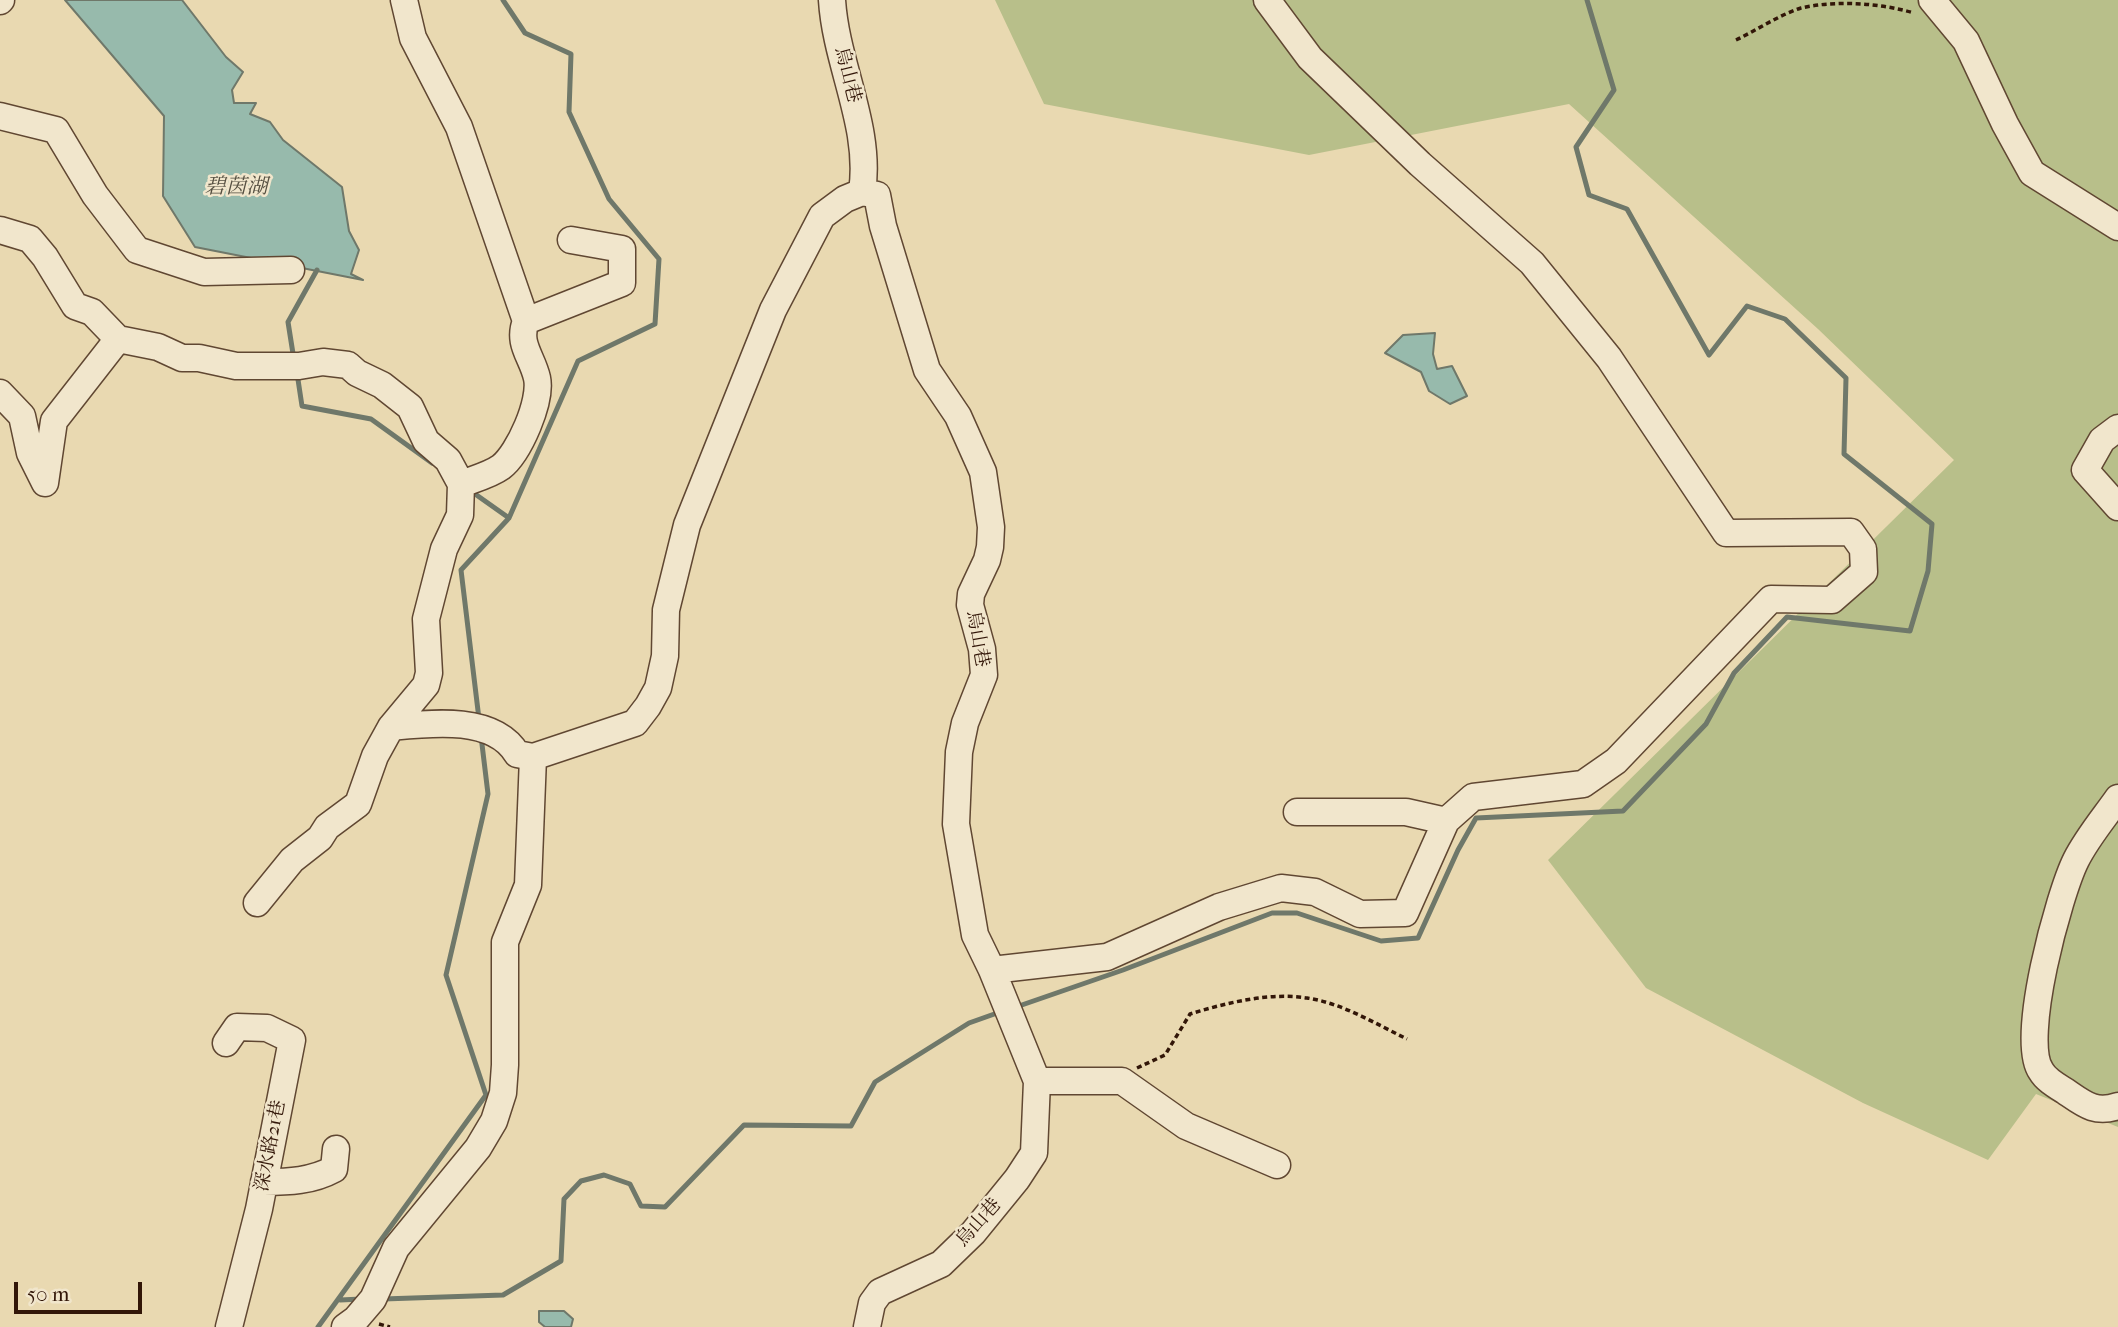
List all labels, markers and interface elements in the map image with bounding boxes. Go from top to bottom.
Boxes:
street label: 烏山巷 [829,45,865,105]
water label: 碧茵湖 [205,175,267,201]
street label: 烏山巷 [961,609,993,669]
street label: 深水路21巷 [251,1098,291,1194]
street label: 烏山巷 [951,1194,1007,1252]
scale bar [18,1268,145,1312]
text: 50 m [27,1282,70,1306]

